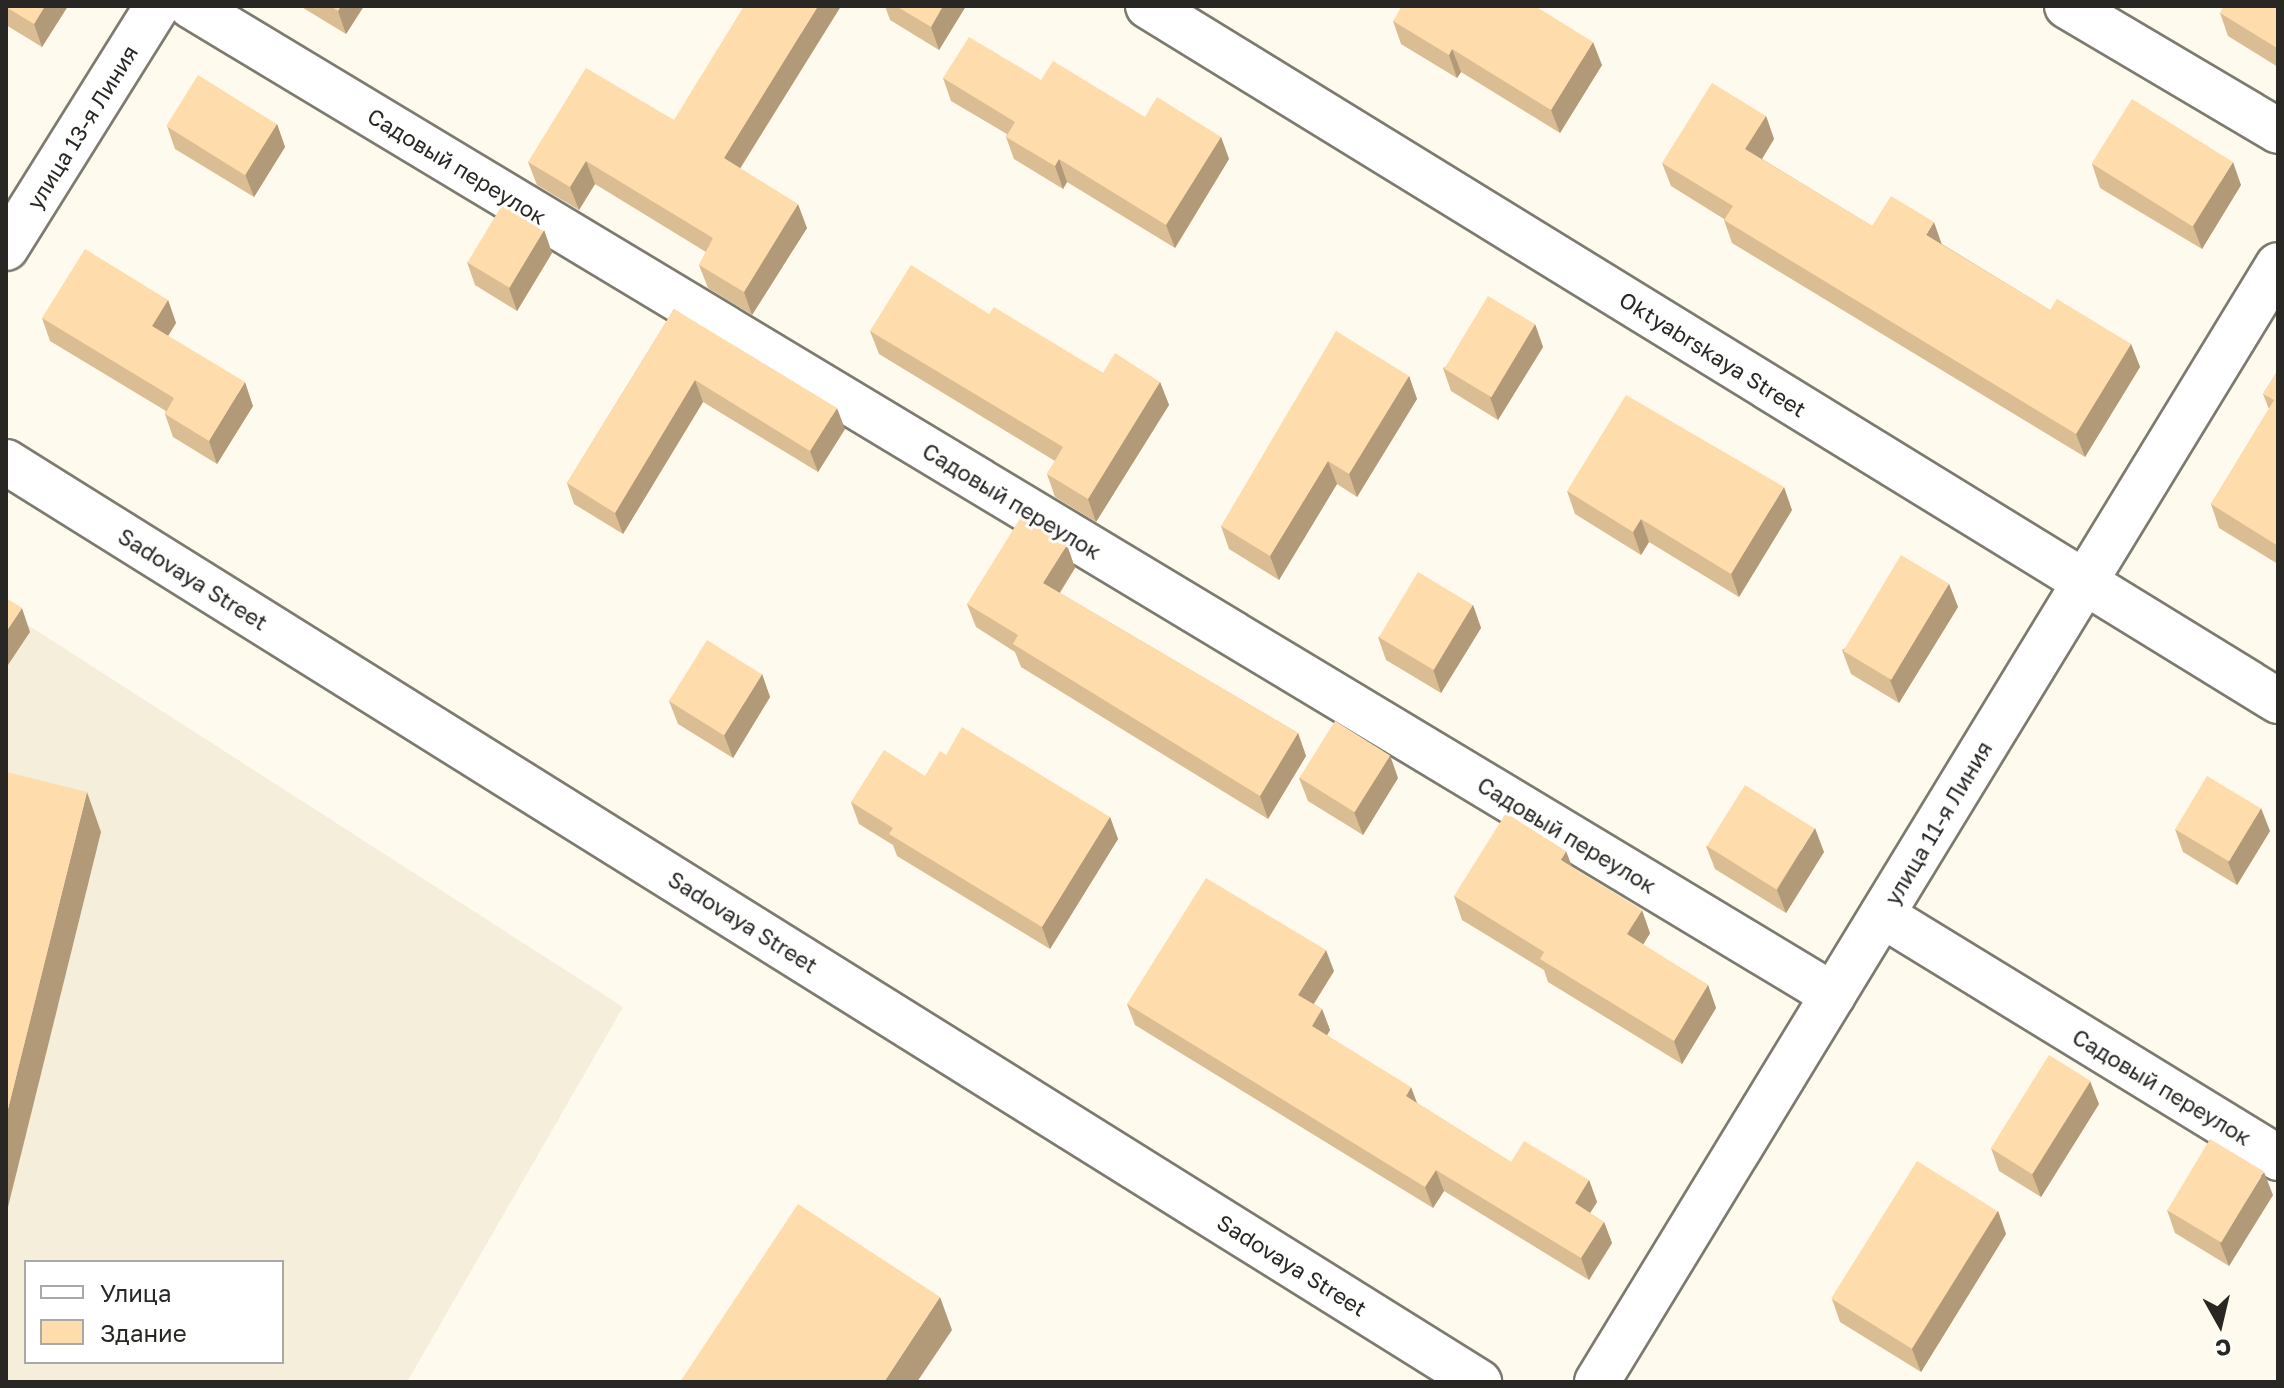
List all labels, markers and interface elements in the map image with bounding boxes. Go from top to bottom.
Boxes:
street label: улица 13-я Линия [21,40,143,214]
street label: Садовый переулок [363,102,551,230]
street label: Oktyabrskaya Street [1615,286,1811,422]
street label: Садовый переулок [918,437,1106,565]
street label: Sadovaya Street [113,522,273,636]
street label: улица 11-я Линия [1879,736,1997,910]
street label: Садовый переулок [1473,771,1661,899]
street label: Sadovaya Street [663,865,823,979]
street label: Садовый переулок [2068,1023,2256,1151]
street label: Sadovaya Street [1212,1208,1372,1322]
legend [24,1260,284,1364]
text: Улица [100,1278,172,1307]
north arrow [2180,1284,2260,1364]
text: Здание [100,1318,187,1347]
text: С [2214,1334,2233,1363]

